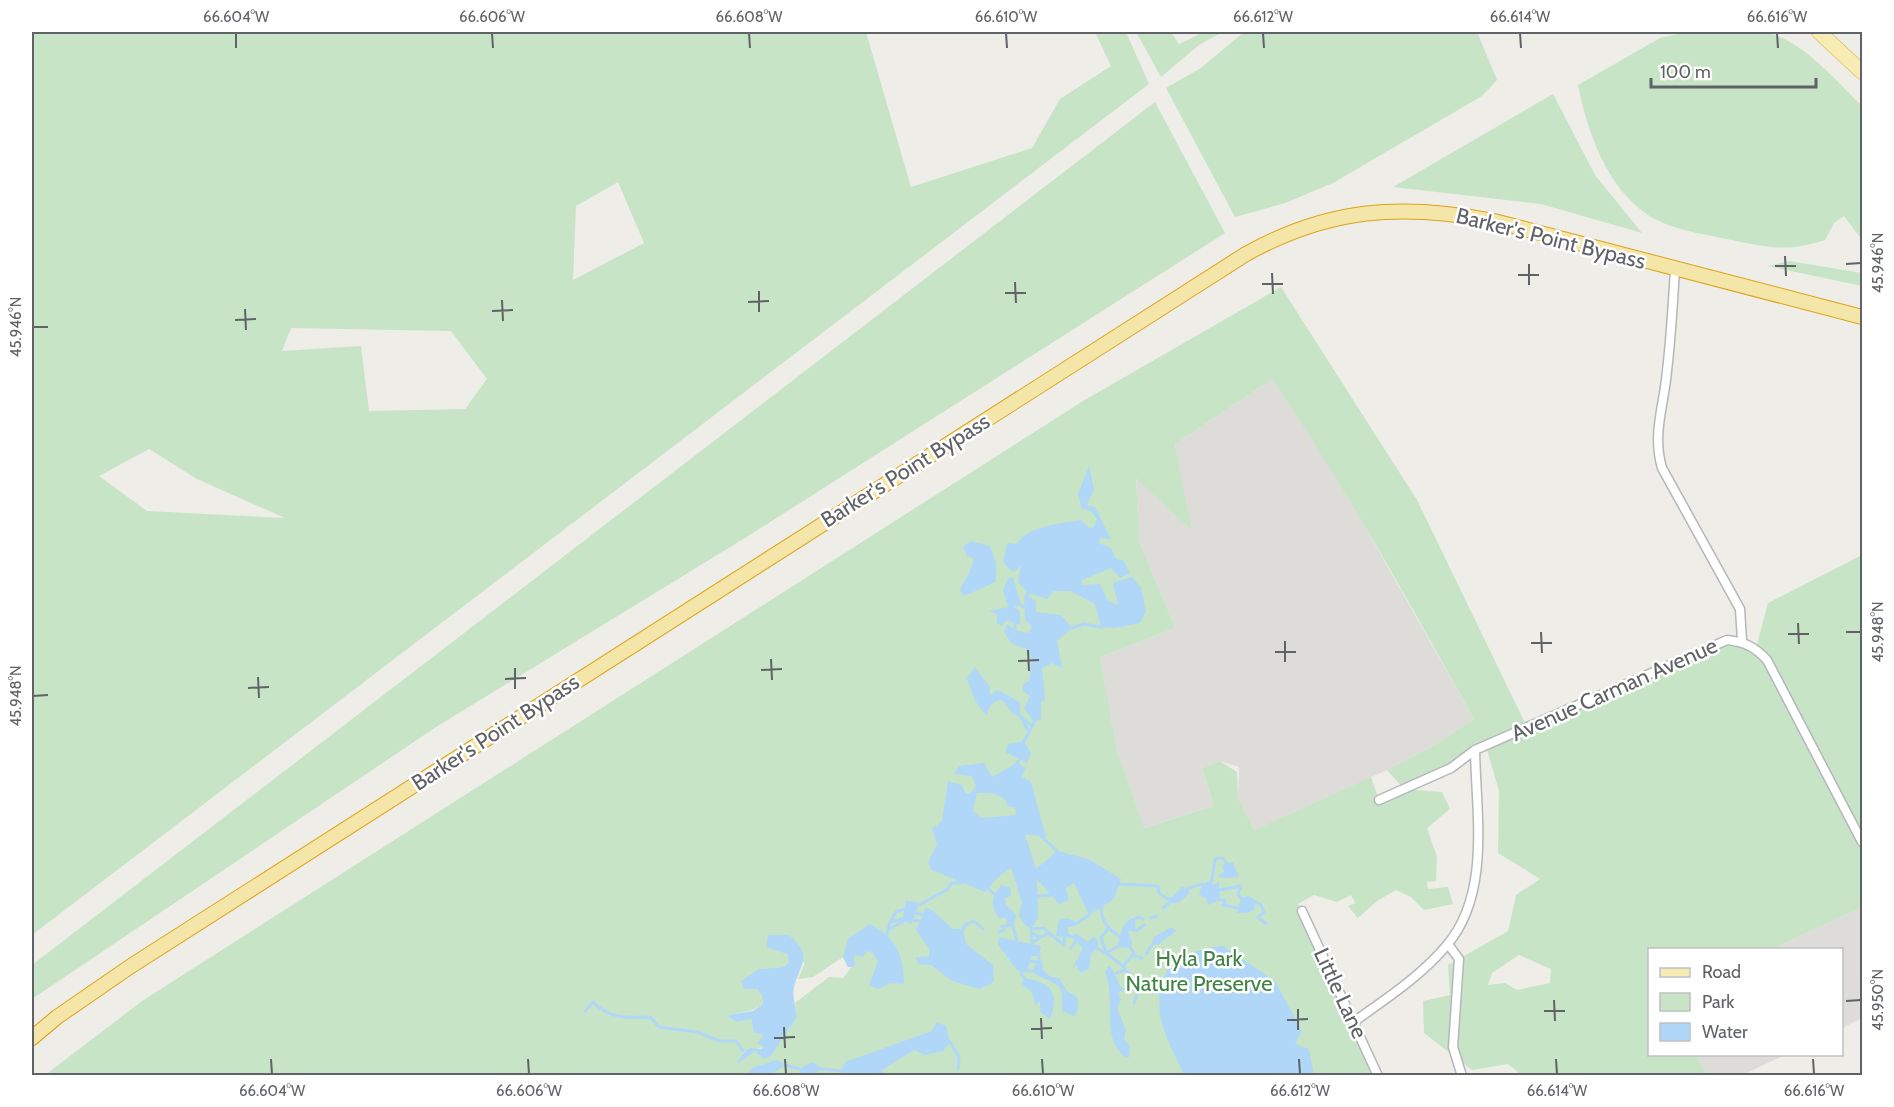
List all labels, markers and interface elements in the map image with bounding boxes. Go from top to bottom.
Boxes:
text: 66.604°W [203,8,270,26]
text: 66.606°W [459,8,526,26]
text: 66.608°W [716,8,783,26]
text: 66.610°W [975,8,1038,26]
text: 66.612°W [1233,8,1294,26]
text: 66.614°W [1490,8,1551,26]
text: 66.616°W [1747,8,1808,26]
scale bar [1651,51,1816,89]
text: 100 m [1660,61,1711,83]
street label: Barker's Point Bypass [1453,202,1648,275]
text: 45.946°N [1869,233,1887,293]
text: 45.946°N [7,297,25,357]
street label: Barker's Point Bypass [816,408,995,533]
text: 45.948°N [1869,601,1887,663]
street label: Avenue Carman Avenue [1507,632,1721,747]
text: 45.948°N [7,665,25,727]
street label: Barker's Point Bypass [406,668,584,797]
street label: Little Lane [1308,944,1373,1043]
park label: Hyla Park Nature Preserve [1126,945,1272,997]
legend [1648,948,1843,1056]
text: Road [1702,961,1741,983]
text: 45.950°N [1869,969,1887,1031]
text: Park [1702,991,1735,1013]
text: Water [1702,1021,1748,1043]
text: 66.604°W [239,1082,306,1100]
text: 66.606°W [496,1082,563,1100]
text: 66.608°W [753,1082,820,1100]
text: 66.610°W [1012,1082,1075,1100]
text: 66.612°W [1270,1082,1331,1100]
text: 66.614°W [1527,1082,1588,1100]
text: 66.616°W [1784,1082,1845,1100]

